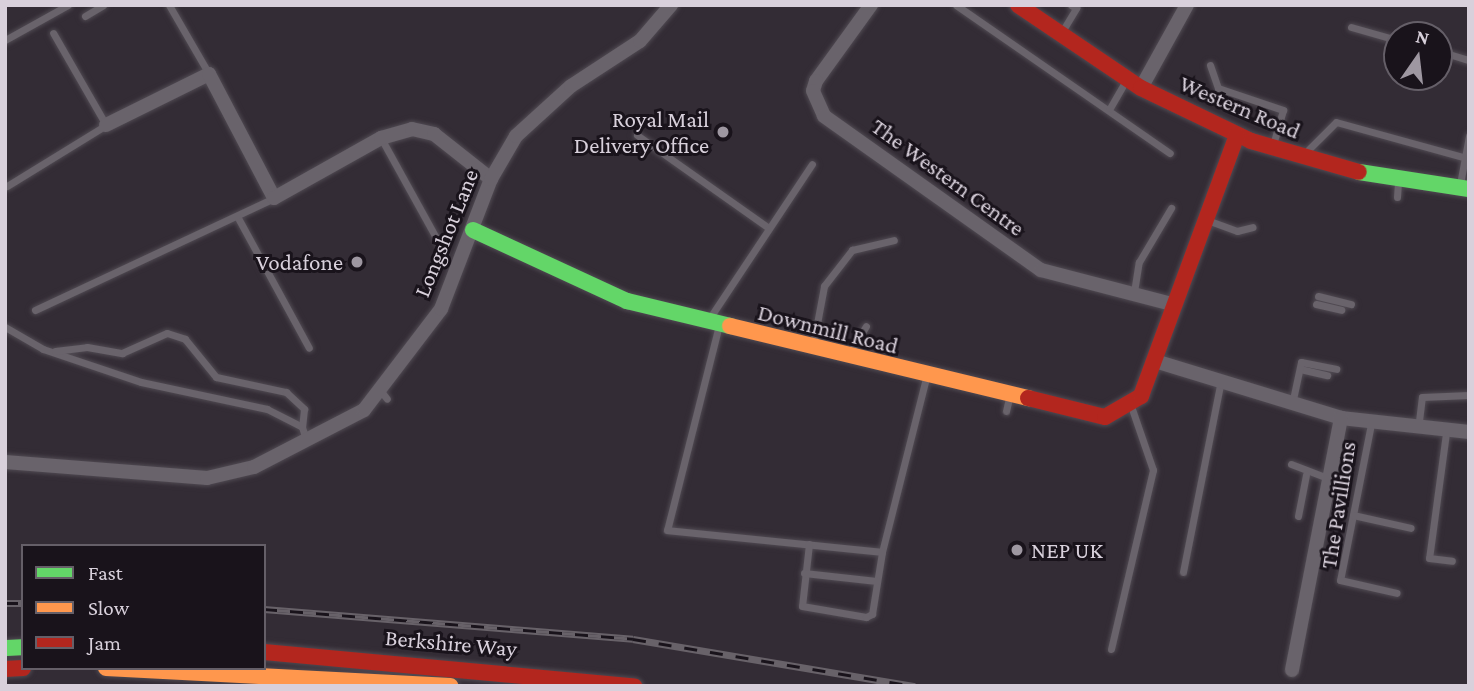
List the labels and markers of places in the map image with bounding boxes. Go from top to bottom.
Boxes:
place label: Royal Mail Delivery Office [574,105,709,159]
marker: Royal Mail Delivery Office [715,124,731,140]
place label: Vodafone [256,248,343,276]
marker: Vodafone [349,254,365,270]
place label: NEP UK [1031,536,1103,564]
marker: NEP UK [1009,542,1025,558]

